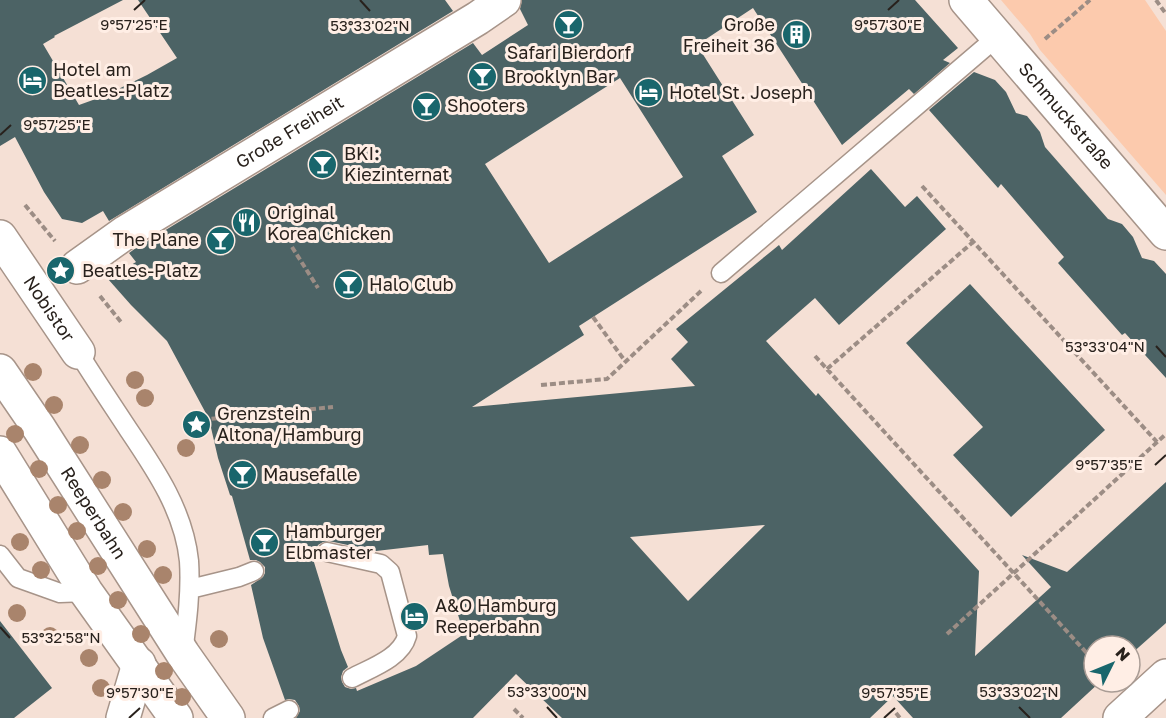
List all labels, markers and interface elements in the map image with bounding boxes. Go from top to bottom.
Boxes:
bar icon: Safari Bierdorf [553,8,585,40]
place label: Große Freiheit 36 [683,13,775,56]
text: 9°57'25"E [100,15,168,33]
text: 9°57'30"E [854,15,922,33]
text: 53°33'02"N [330,16,410,34]
building icon: Große Freiheit 36 [780,19,812,51]
place label: Safari Bierdorf [507,41,632,63]
street label: Schmuckstraße [1014,57,1118,173]
place label: Hotel am Beatles-Platz [53,58,169,101]
bar icon: Brooklyn Bar [467,61,499,93]
hotel icon: Hotel am Beatles-Platz [16,64,48,96]
place label: Brooklyn Bar [504,65,615,87]
hotel icon: Hotel St. Joseph [632,77,664,109]
place label: Hotel St. Joseph [669,81,813,103]
street label: Große Freiheit [231,90,347,173]
bar icon: Shooters [410,90,442,122]
place label: Shooters [447,94,525,116]
text: 9°57'25"E [23,115,91,133]
place label: BKI: Kiezinternat [344,142,450,185]
bar icon: BKI: Kiezinternat [307,148,339,180]
place label: Original Korea Chicken [267,201,391,244]
restaurant icon: Original Korea Chicken [230,207,262,239]
bar icon: The Plane [204,224,236,256]
place label: The Plane [113,228,199,250]
place icon: Beatles-Platz [45,255,77,287]
place label: Beatles-Platz [82,259,198,281]
bar icon: Halo Club [332,269,364,301]
street label: Nobistor [20,271,80,346]
place label: Halo Club [369,273,454,295]
text: 53°33'04"N [1065,337,1145,355]
place label: Grenzstein Altona/Hamburg [217,402,362,445]
place icon: Grenzstein Altona/Hamburg [180,408,212,440]
text: 9°57'35"E [1075,455,1143,473]
bar icon: Mausefalle [226,459,258,491]
street label: Reeperbahn [57,462,132,563]
place label: Mausefalle [263,463,358,485]
place label: Hamburger Elbmaster [285,520,382,563]
bar icon: Hamburger Elbmaster [248,526,280,558]
place label: A&O Hamburg Reeperbahn [435,594,557,637]
hotel icon: A&O Hamburg Reeperbahn [398,600,430,632]
text: 53°32'58"N [21,628,101,646]
north arrow [1082,634,1142,694]
text: N [1112,642,1134,665]
text: 53°33'00"N [507,682,587,700]
text: 53°33'02"N [979,682,1059,700]
text: 9°57'30"E [106,683,174,701]
text: 9°57'35"E [861,683,929,701]

